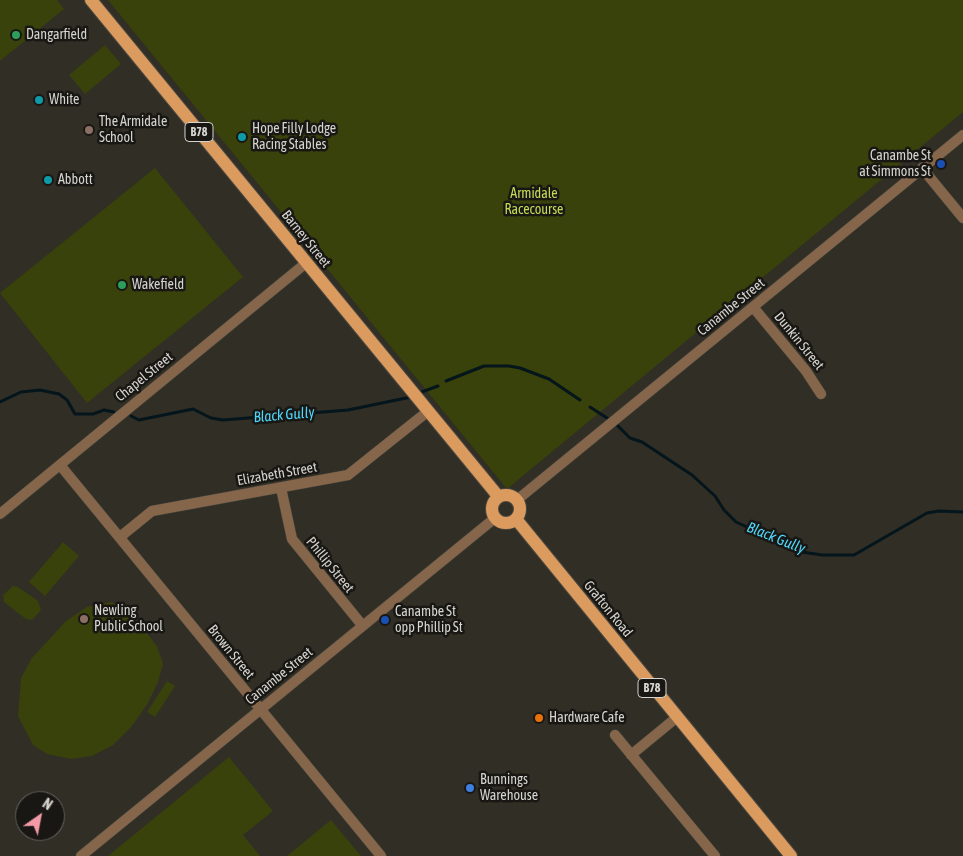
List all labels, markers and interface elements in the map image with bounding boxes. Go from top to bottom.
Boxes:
place label: Dangarfield [26,27,87,43]
marker: Dangarfield [10,29,22,41]
place label: White [49,92,79,108]
marker: White [33,94,45,106]
place label: The Armidale School [99,114,167,146]
place label: Hope Filly Lodge Racing Stables [252,121,336,154]
road number: B78 [185,122,213,142]
marker: The Armidale School [83,124,95,136]
marker: Hope Filly Lodge Racing Stables [236,131,248,143]
place label: Canambe St at Simmons St [859,148,931,180]
marker: Canambe St at Simmons St [935,158,947,170]
place label: Abbott [58,172,93,188]
marker: Abbott [42,174,54,186]
park label: Armidale Racecourse [505,186,563,218]
street label: Barney Street [278,207,334,271]
street label: Canambe Street [694,275,768,339]
place label: Wakefield [132,277,184,293]
marker: Wakefield [116,279,128,291]
street label: Dunkin Street [771,309,827,373]
street label: Chapel Street [112,349,176,405]
water label: Black Gully [253,403,315,427]
street label: Elizabeth Street [236,459,318,489]
water label: Black Gully [744,518,808,558]
street label: Phillip Street [302,534,358,596]
street label: Grafton Road [580,577,636,641]
place label: Newling Public School [94,603,163,636]
place label: Canambe St opp Phillip St [395,604,463,636]
marker: Newling Public School [78,613,90,625]
marker: Canambe St opp Phillip St [379,614,391,626]
street label: Brown Street [204,621,258,683]
street label: Canambe Street [242,644,316,708]
road number: B78 [638,678,666,698]
place label: Hardware Cafe [549,710,625,726]
marker: Hardware Cafe [533,712,545,724]
place label: Bunnings Warehouse [480,772,538,804]
marker: Bunnings Warehouse [464,782,476,794]
north arrow [15,791,65,841]
text: N [40,795,55,813]

